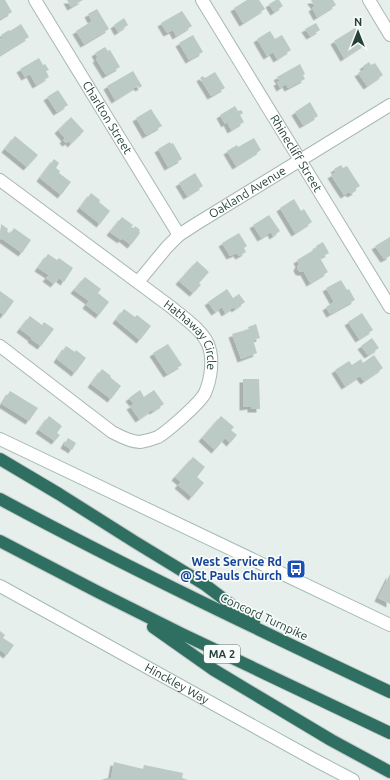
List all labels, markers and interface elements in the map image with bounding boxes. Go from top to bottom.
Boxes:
north arrow [338,12,378,52]
text: N [354,16,362,28]
street label: Charlton Street [80,79,135,156]
street label: Rhinecliff Street [268,112,325,194]
street label: Oakland Avenue [206,163,288,221]
street label: Hathaway Circle [162,297,218,371]
place label: West Service Rd @ St Pauls Church [180,555,282,582]
bus stop icon: West Service Rd @ St Pauls Church [285,558,307,580]
street label: Concord Turnpike [218,591,310,643]
road number: MA 2 [204,645,240,663]
street label: Hinckley Way [143,660,211,706]

